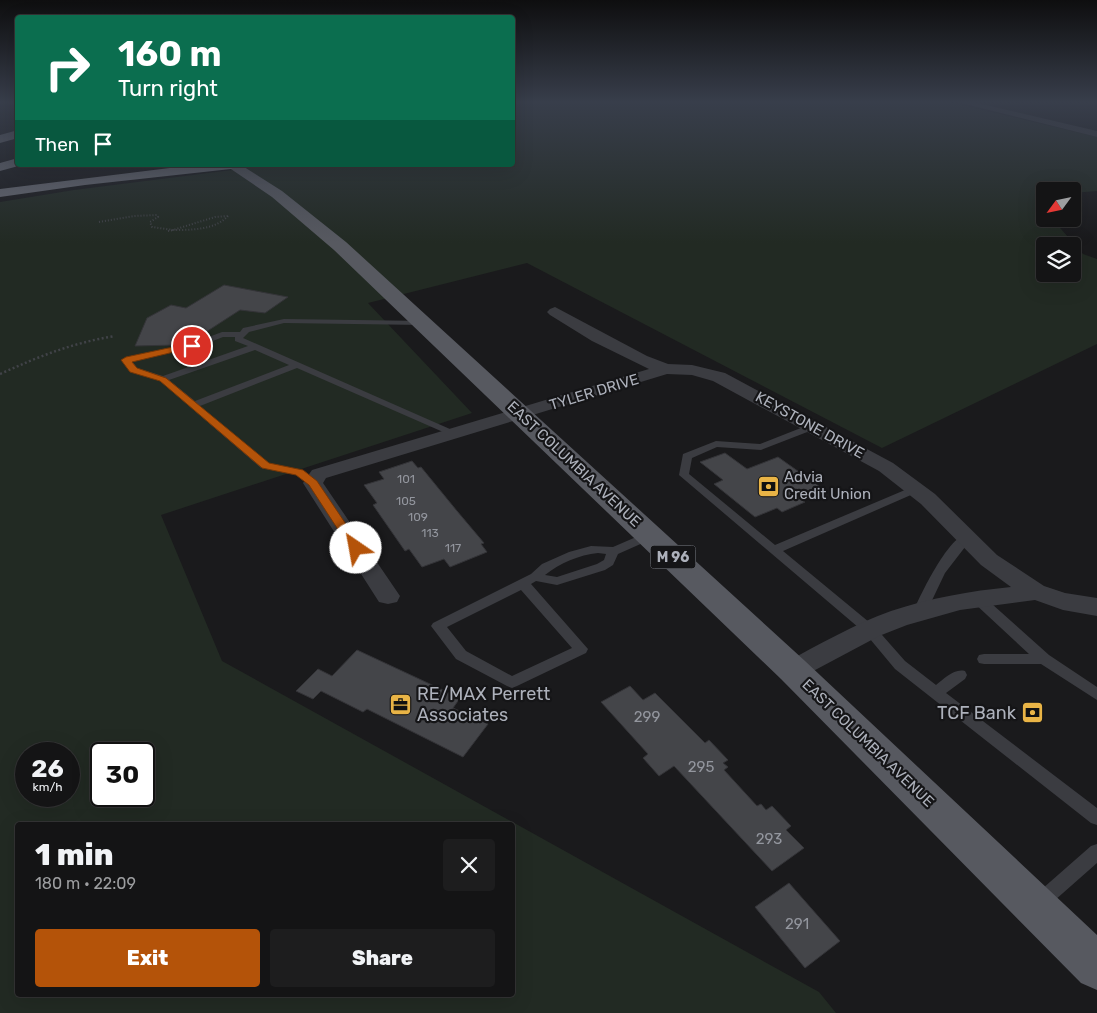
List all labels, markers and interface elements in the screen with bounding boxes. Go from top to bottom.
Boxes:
text: 160 m [118,33,222,75]
icon: right [35,35,100,100]
text: Turn right [118,75,218,102]
icon: arrive [89,130,117,158]
text: Then [35,133,79,156]
north arrow [1036,182,1081,228]
map controls [1036,182,1081,282]
button: layers [1036,237,1081,282]
pin [171,325,213,367]
icon: arrive [178,332,206,360]
street label: TYLER DRIVE [547,370,641,414]
street label: KEYSTONE DRIVE [752,388,868,462]
street label: EAST COLUMBIA AVENUE [503,397,645,531]
place label: Advia Credit Union [784,468,871,503]
house number: 101 [397,472,415,486]
bank icon: Advia Credit Union [756,474,780,498]
house number: 105 [396,494,416,508]
house number: 109 [408,510,428,524]
position arrow [329,521,381,573]
house number: 113 [421,526,439,540]
house number: 117 [445,541,461,555]
road number: M 96 [650,546,696,568]
street label: EAST COLUMBIA AVENUE [798,675,938,811]
place label: RE/MAX Perrett Associates [417,683,550,726]
office icon: RE/MAX Perrett Associates [389,692,413,716]
bank icon: TCF Bank [1020,701,1044,725]
place label: TCF Bank [937,702,1017,724]
house number: 299 [634,708,660,726]
speed limit sign: 30 [90,742,155,807]
text: 26 [31,754,64,783]
house number: 295 [688,758,714,776]
text: km/h [33,780,62,794]
house number: 293 [756,830,782,848]
text: 1 min [35,837,113,873]
button: close [443,839,495,891]
text: 180 m · 22:09 [35,874,136,893]
house number: 291 [785,915,809,933]
button: Exit [35,929,260,987]
button: Share [270,929,495,987]

